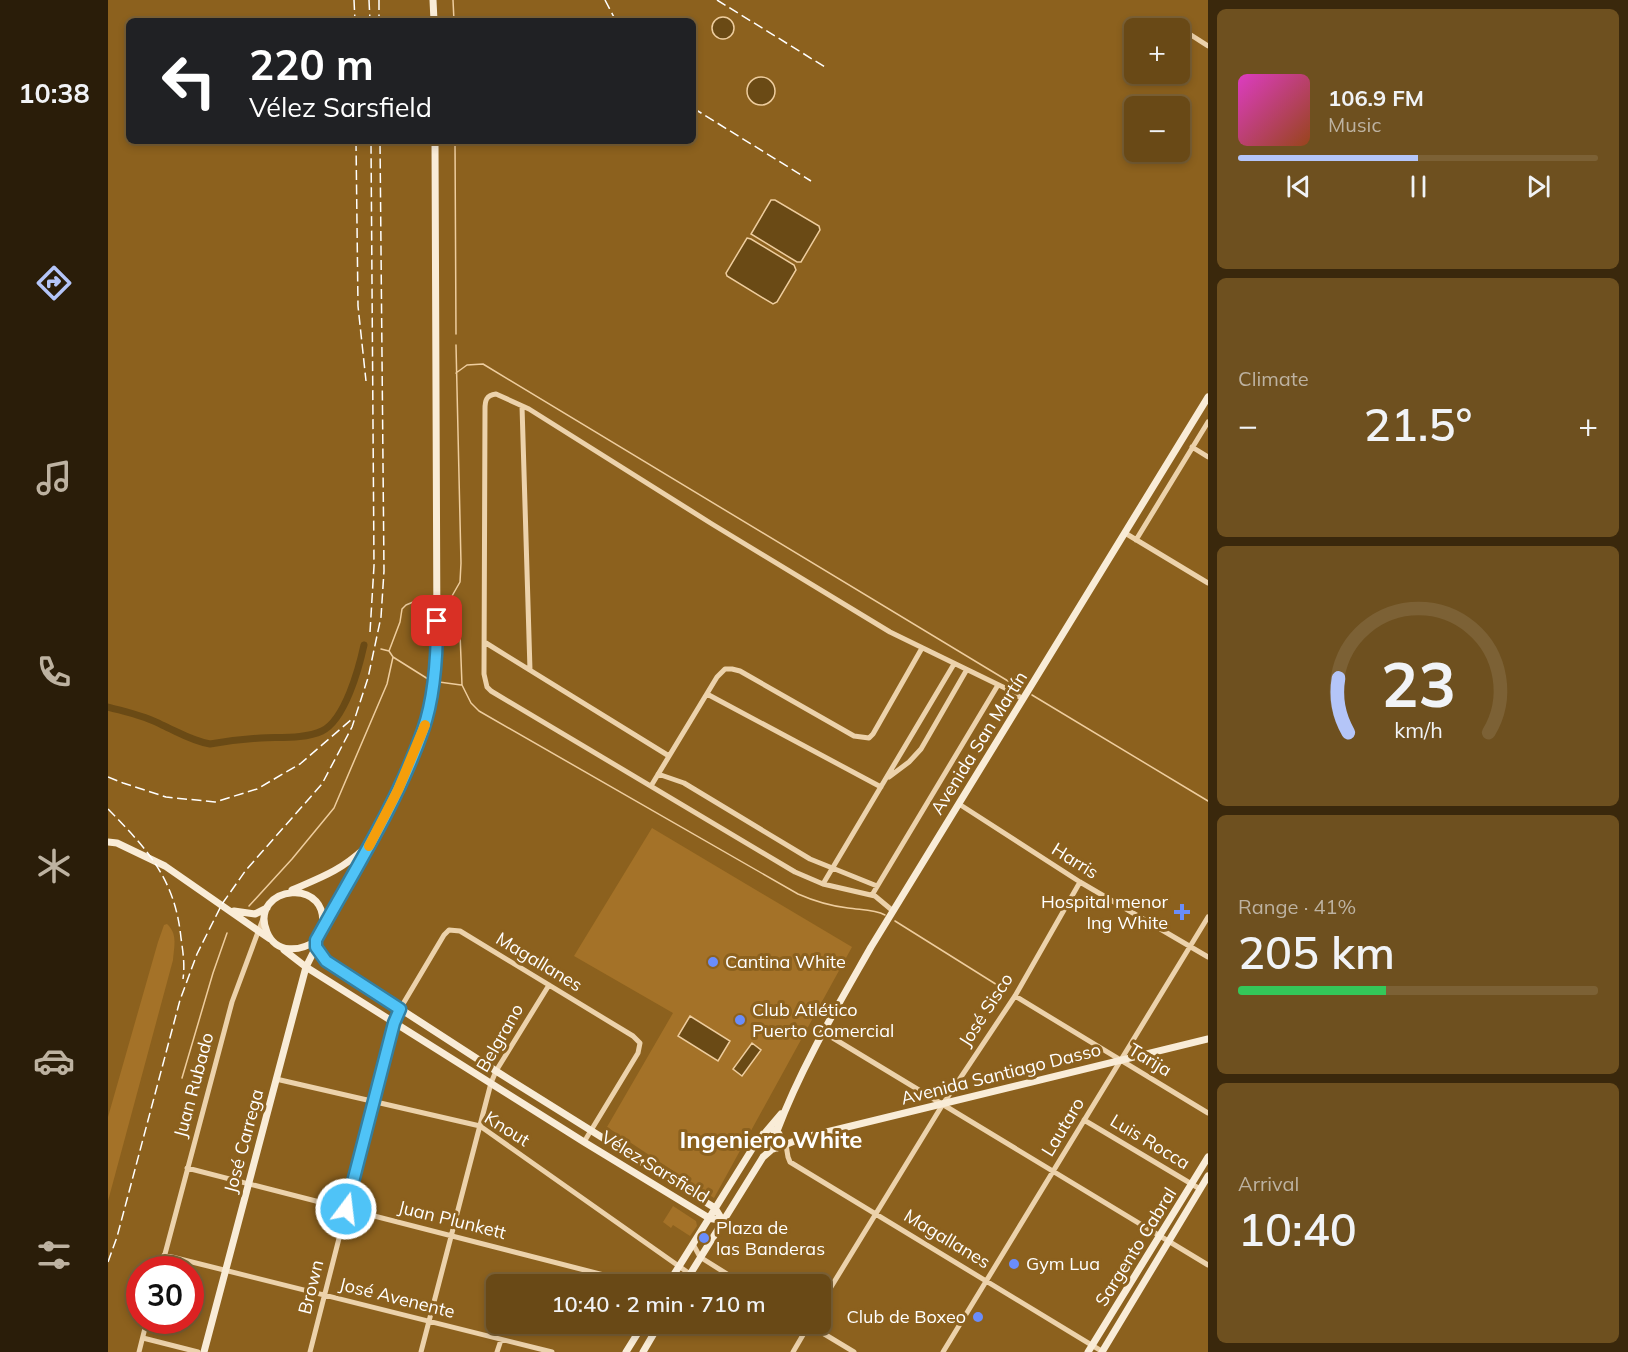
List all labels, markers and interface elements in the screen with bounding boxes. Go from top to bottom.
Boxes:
map controls [1124,18,1190,162]
button: + [1124,18,1190,84]
text: 220 m [249,38,374,91]
icon: left [150,42,228,120]
text: 10:38 [18,76,90,110]
text: 106.9 FM [1328,84,1424,112]
text: Vélez Sarsfield [249,90,432,124]
button: − [1124,96,1190,162]
text: Music [1328,112,1381,137]
icon: previous [1282,170,1315,203]
icon: pause [1402,170,1435,203]
icon: next [1522,170,1555,203]
icon: directions [33,262,75,304]
text: Climate [1238,366,1309,391]
text: 21.5° [1364,396,1472,452]
text: − [1238,404,1258,445]
text: + [1578,404,1598,445]
icon: music [33,457,75,499]
pin [411,595,462,646]
icon: arrive [420,604,453,637]
text: 23 [1381,644,1455,723]
icon: phone [33,651,75,693]
street label: Avenida San Martín [925,667,1032,819]
text: km/h [1394,716,1442,743]
street label: Harris [1048,837,1103,884]
icon: climate [33,845,75,887]
place label: Hospital menor Ing White [1041,890,1168,934]
text: Range · 41% [1238,894,1356,919]
marker: Hospital menor Ing White [1173,903,1191,921]
text: 205 km [1238,924,1395,980]
street label: Magallanes [492,927,587,996]
place label: Cantina White [725,950,846,973]
marker: Cantina White [706,955,720,969]
street label: José Sisco [953,969,1018,1051]
place label: Club Atlético Puerto Comercial [752,998,894,1042]
street label: Belgrano [471,999,528,1076]
marker: Club Atlético Puerto Comercial [733,1013,747,1027]
street label: Juan Rubado [168,1030,219,1140]
street label: Avenida Santiago Dasso [899,1038,1103,1110]
street label: Tarija [1125,1038,1176,1081]
icon: car [33,1040,75,1082]
street label: José Carrega [219,1086,268,1195]
street label: Lautaro [1036,1093,1089,1160]
street label: Knout [480,1106,534,1151]
street label: Luis Rocca [1106,1109,1194,1174]
district label: Ingeniero White [679,1124,863,1154]
street label: Vélez Sarsfield [597,1125,713,1208]
text: Arrival [1238,1171,1299,1196]
position arrow [314,1177,378,1241]
street label: Sargento Cabral [1090,1183,1181,1310]
street label: Juan Plunkett [396,1195,509,1244]
text: 10:40 [1238,1201,1357,1257]
street label: Magallanes [900,1204,995,1273]
place label: Plaza de las Banderas [716,1216,825,1260]
marker: Plaza de las Banderas [697,1231,711,1245]
icon: filters [33,1234,75,1276]
place label: Gym Lua [1026,1252,1100,1275]
speed limit sign: 30 [126,1256,204,1334]
street label: Brown [293,1257,328,1316]
marker: Gym Lua [1007,1257,1021,1271]
street label: José Avenente [337,1272,457,1323]
text: 10:40 · 2 min · 710 m [551,1290,766,1318]
place label: Club de Boxeo [846,1305,966,1328]
marker: Club de Boxeo [971,1310,985,1324]

